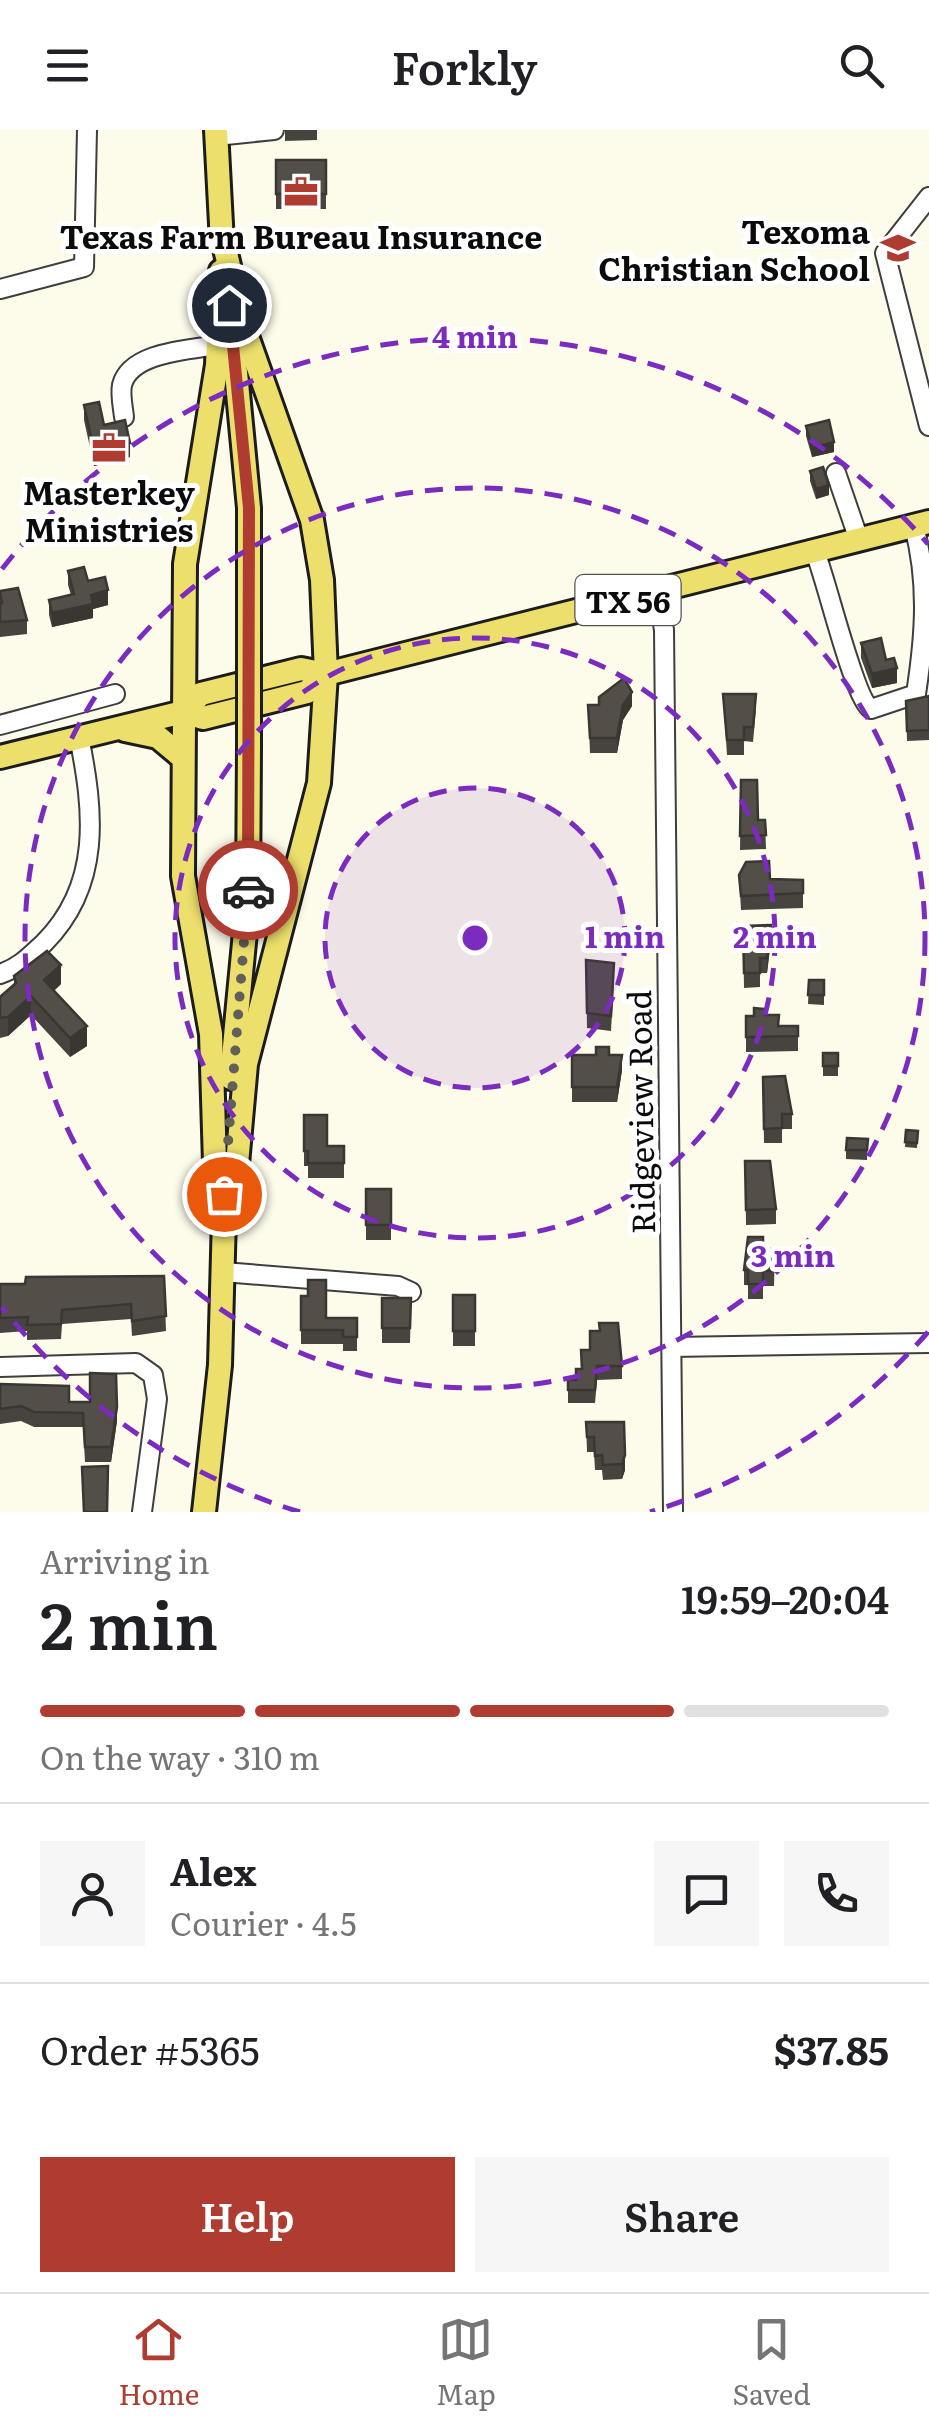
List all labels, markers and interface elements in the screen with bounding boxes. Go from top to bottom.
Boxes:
text: Forkly [392,32,537,99]
icon: menu [40,38,95,93]
icon: search [834,38,889,93]
office icon: Texas Farm Bureau Insurance [282,173,320,211]
place label: Texoma Christian School [598,206,870,291]
place label: Texas Farm Bureau Insurance [60,211,542,259]
school or university icon: Texoma Christian School [879,229,917,267]
pin [187,263,272,348]
icon: home [202,278,257,333]
text: 4 min [432,313,518,357]
office icon: Masterkey Ministries [90,429,128,467]
place label: Masterkey Ministries [23,467,195,552]
road number: TX 56 [576,575,680,625]
courier [198,840,298,940]
icon: car [221,863,276,918]
text: 1 min [585,913,665,957]
text: 2 min [733,913,817,957]
centre of rings [457,920,493,956]
street label: Ridgeview Road [613,989,665,1235]
pin [182,1152,267,1237]
icon: bag [197,1167,252,1222]
text: 3 min [751,1232,835,1276]
text: Arriving in [40,1536,210,1584]
text: 19:59–20:04 [681,1569,889,1626]
text: 2 min [40,1573,218,1670]
text: On the way · 310 m [40,1732,320,1780]
button: person [40,1841,145,1946]
text: Alex [170,1841,256,1898]
button: chat [654,1841,759,1946]
button: phone [784,1841,889,1946]
text: Courier · 4.5 [170,1898,356,1946]
text: Order #5365 [40,2020,260,2077]
text: $37.85 [774,2020,889,2077]
button: Help [40,2157,455,2272]
button: Share [475,2157,889,2272]
tab: Home [118,2312,199,2414]
tab: Map [436,2312,496,2414]
tab: Saved [733,2312,811,2414]

